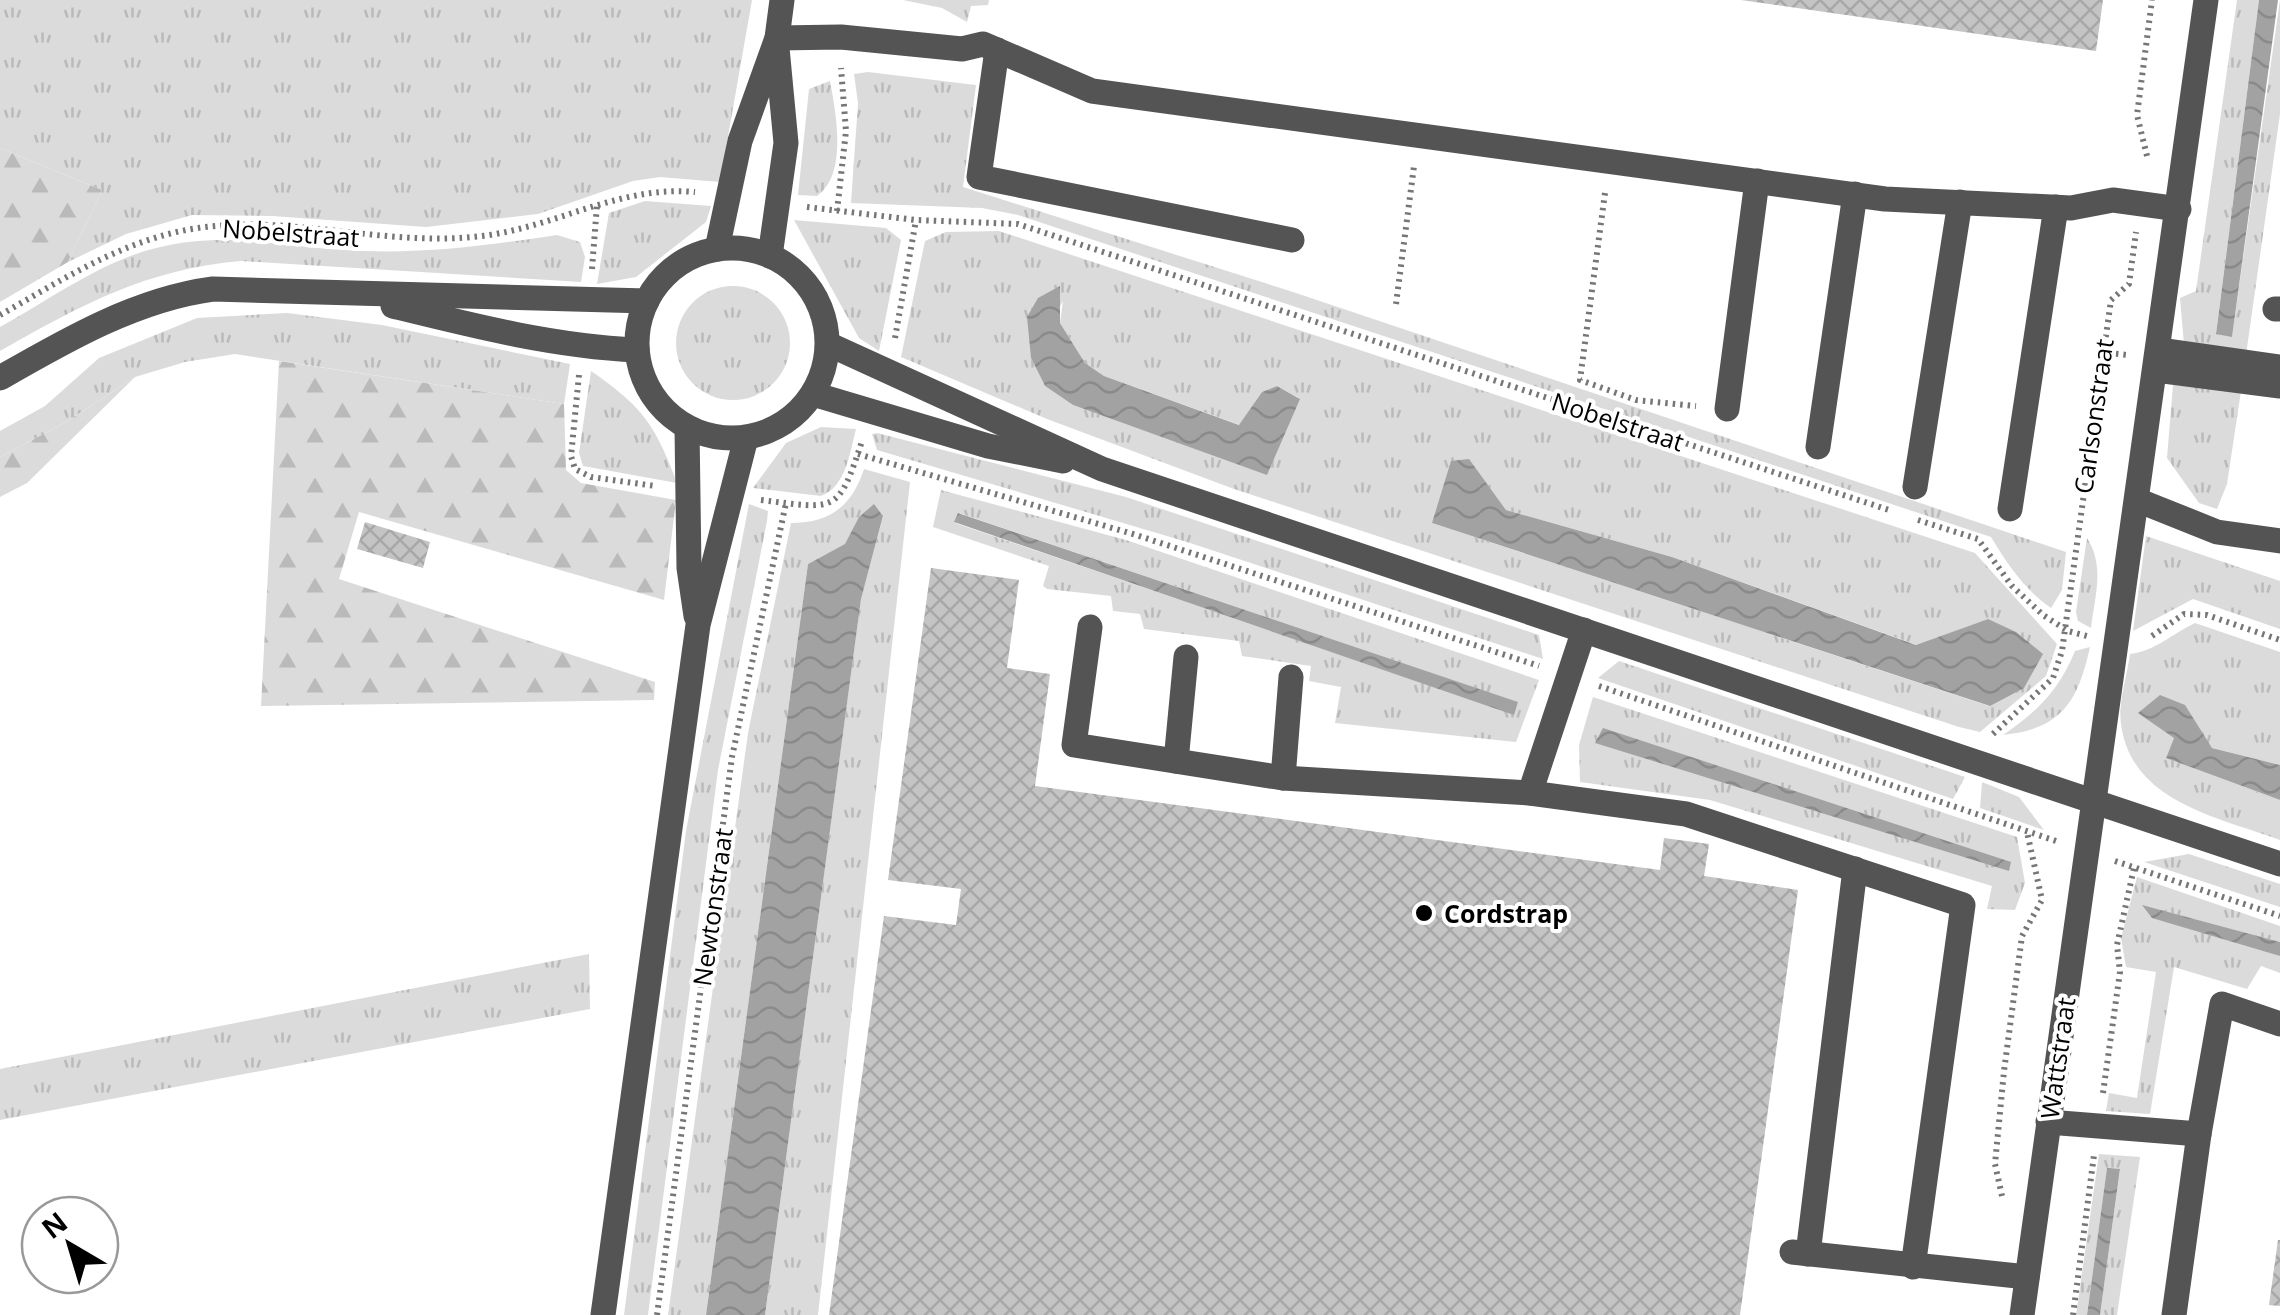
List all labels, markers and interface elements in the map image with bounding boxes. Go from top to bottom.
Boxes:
street label: Nobelstraat [221,210,361,254]
street label: Carlsonstraat [2065,336,2121,496]
street label: Nobelstraat [1547,384,1689,458]
street label: Newtonstraat [684,826,740,988]
place label: Cordstrap [1444,896,1568,930]
marker: Cordstrap [1413,902,1435,924]
street label: Wattstraat [2032,995,2082,1121]
north arrow [20,1195,120,1295]
text: N [33,1203,75,1246]

